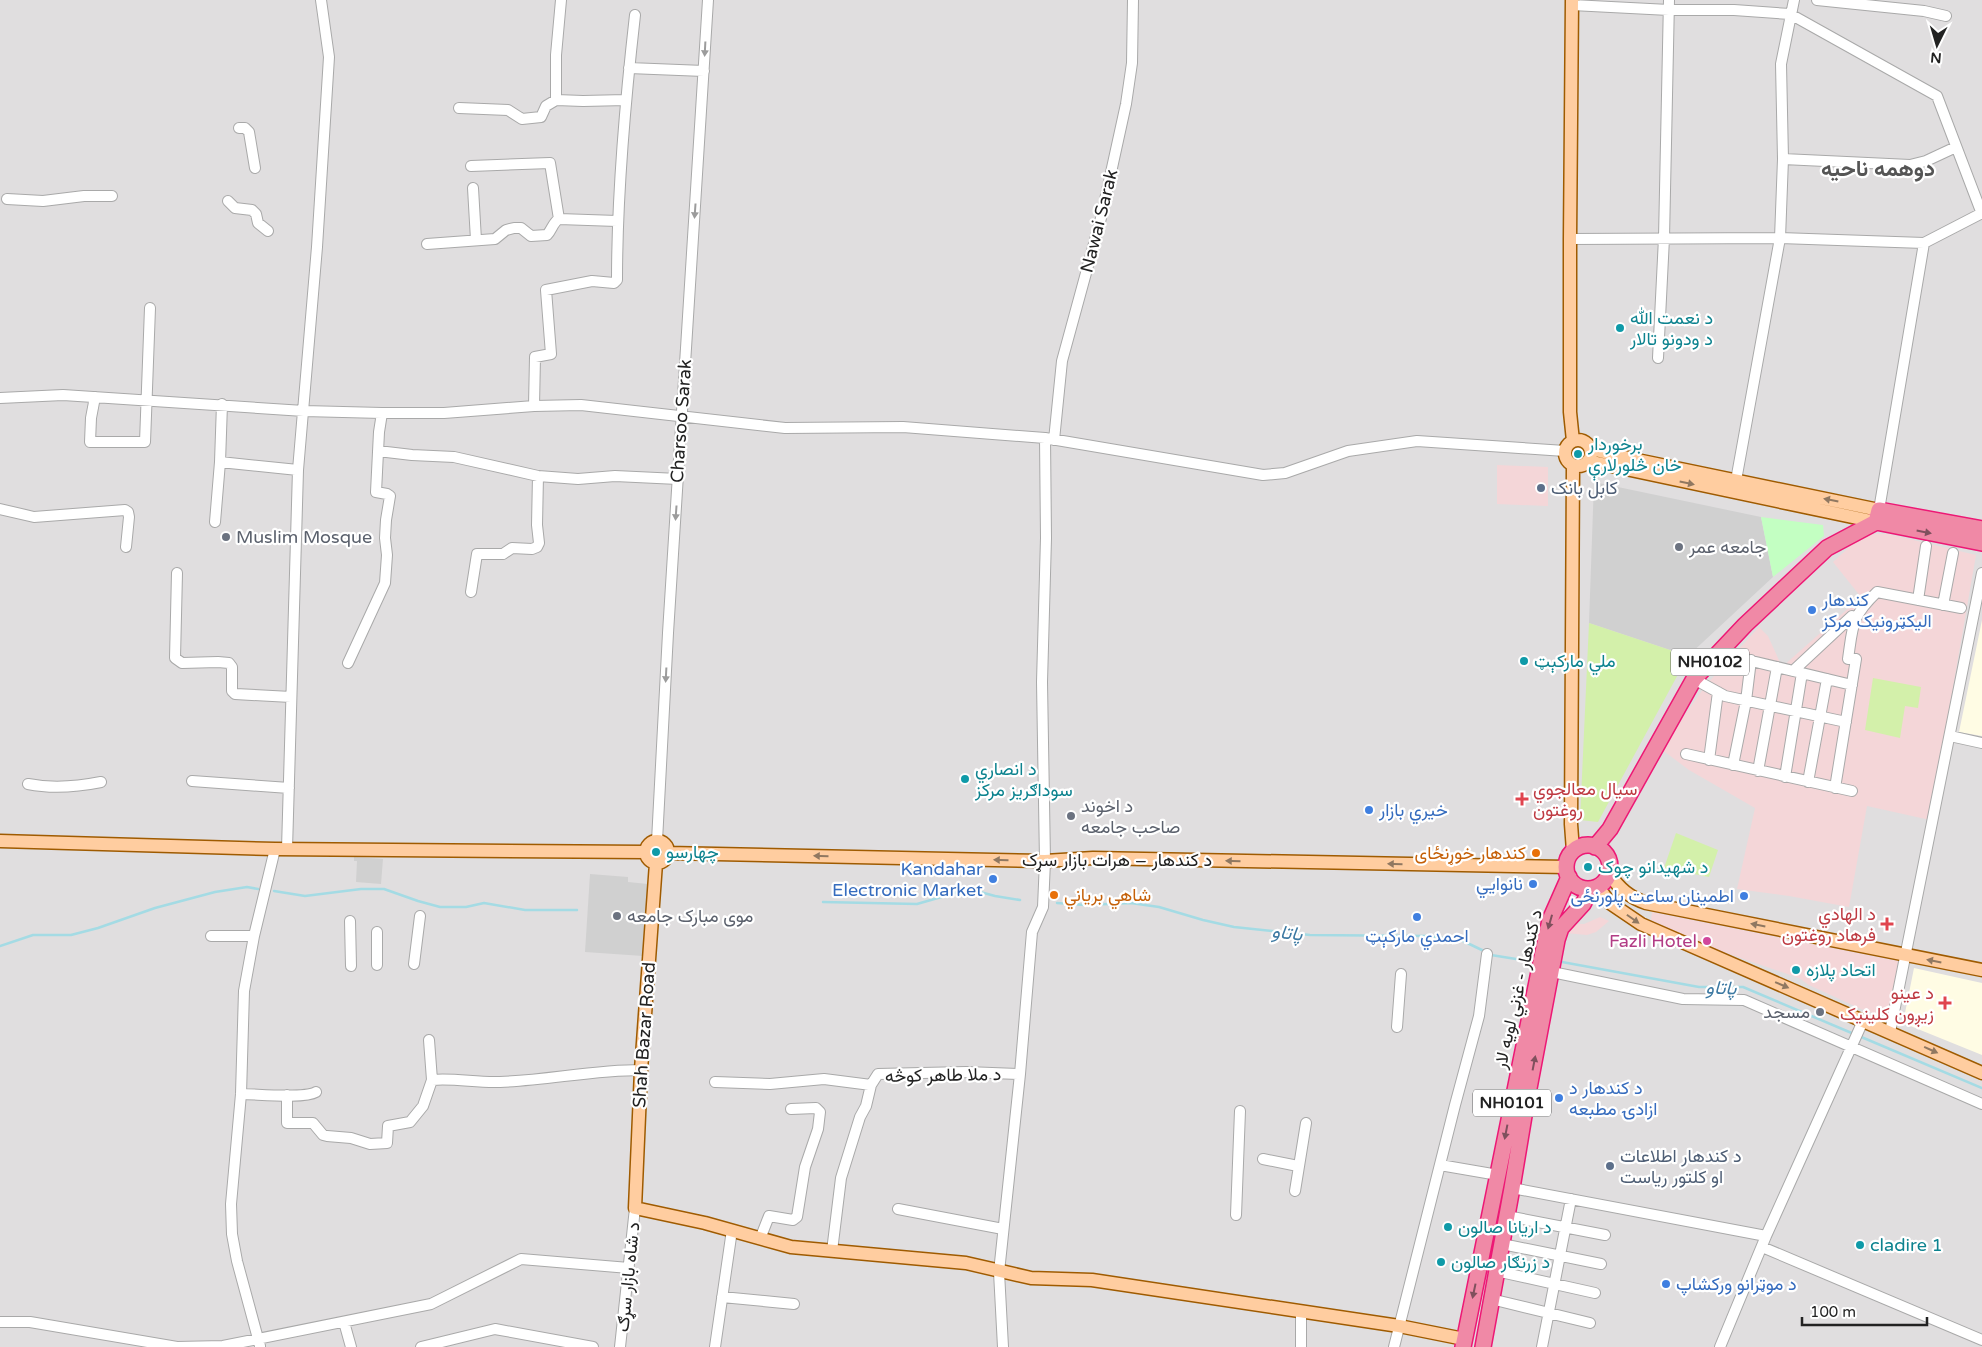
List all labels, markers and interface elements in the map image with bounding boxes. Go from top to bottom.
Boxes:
north arrow [1912,20,1962,70]
one-way arrow [701,41,709,57]
text: N [1930,48,1942,66]
district label: دوهمه ناحیه [1821,156,1935,182]
street label: Nawai Sarak [1076,167,1123,275]
one-way arrow [691,203,699,219]
place label: د نعمت الله د ودونو تالار [1629,307,1713,350]
marker: د نعمت الله د ودونو تالار [1614,322,1626,334]
street label: Charsoo Sarak [666,358,696,483]
place label: برخوردار خان څلورلارې [1587,433,1681,482]
marker: برخوردار خان څلورلارې [1572,448,1584,460]
place label: کابل بانک [1551,477,1618,499]
one-way arrow [1680,479,1695,487]
marker: کابل بانک [1535,482,1547,494]
one-way arrow [1822,496,1838,504]
one-way arrow [671,505,679,521]
place label: Muslim Mosque [236,526,372,548]
one-way arrow [1916,528,1932,536]
marker: Muslim Mosque [220,531,232,543]
place label: جامعه عمر [1688,536,1766,558]
marker: جامعه عمر [1673,541,1685,553]
place label: کندهار الیکټرونیک مرکز [1821,589,1932,632]
marker: کندهار الیکټرونیک مرکز [1806,604,1818,616]
road number: NH0102 [1671,649,1749,676]
place label: ملي مارکېټ [1534,650,1616,676]
marker: ملي مارکېټ [1518,655,1530,667]
one-way arrow [661,667,669,683]
place label: د انصاري سوداګریز مرکز [974,758,1073,801]
marker: د انصاري سوداګریز مرکز [959,773,971,785]
place label: سيال معالجوي روغتون [1533,778,1637,821]
marker: سيال معالجوي روغتون [1515,792,1529,806]
place label: د اخوند صاحب جامعه [1081,795,1180,838]
place label: خیري بازار [1378,799,1448,825]
marker: خیري بازار [1363,804,1375,816]
marker: د اخوند صاحب جامعه [1065,810,1077,822]
place label: چهارسو [666,841,719,864]
place label: کندهار خوړنځای [1415,842,1526,865]
marker: چهارسو [650,846,662,858]
marker: کندهار خوړنځای [1530,847,1542,859]
street label: د کندهار – هرات بازار سړک [1022,849,1212,872]
one-way arrow [812,852,828,860]
one-way arrow [992,856,1008,864]
place label: د شهيدانو چوک [1598,856,1708,879]
one-way arrow [1225,857,1241,865]
place label: Kandahar Electronic Market [832,858,983,901]
one-way arrow [1387,859,1403,867]
marker: د شهيدانو چوک [1582,861,1594,873]
marker: Kandahar Electronic Market [987,873,999,885]
place label: نانوايي [1476,873,1523,899]
marker: نانوايي [1527,878,1539,890]
place label: شاهي برياني [1064,884,1151,910]
place label: اطمینان ساعت پلورنځی [1571,885,1734,908]
marker: شاهي برياني [1048,889,1060,901]
marker: اطمینان ساعت پلورنځی [1738,890,1750,902]
place label: د الهادي فرهاد روغتون [1782,903,1876,946]
place label: موی مبارک جامعه [627,905,753,927]
street label: د کندهار - غزني لويه لار [1489,907,1551,1073]
marker: موی مبارک جامعه [611,910,623,922]
marker: احمدي مارکېټ [1411,911,1423,923]
one-way arrow [1546,914,1554,929]
one-way arrow [1627,914,1640,924]
marker: د الهادي فرهاد روغتون [1880,917,1894,931]
water label: پاتاو [1270,920,1304,948]
one-way arrow [1750,921,1765,929]
place label: احمدي مارکېټ [1365,925,1469,951]
place label: Fazli Hotel [1609,930,1697,952]
marker: Fazli Hotel [1701,935,1713,947]
one-way arrow [1926,956,1942,964]
place label: اتحاد پلازه [1806,959,1876,982]
street label: Shah Bazar Road [628,961,660,1109]
marker: اتحاد پلازه [1790,964,1802,976]
water label: پاتاو [1705,976,1738,1002]
one-way arrow [1775,982,1789,990]
place label: د عینو زیږون کلینیک [1840,982,1934,1028]
marker: د عینو زیږون کلینیک [1938,996,1952,1010]
place label: مسجد [1763,1001,1810,1023]
marker: مسجد [1814,1006,1826,1018]
one-way arrow [1924,1047,1938,1055]
one-way arrow [1530,1055,1538,1070]
street label: د ملا طاهر کوڅه [885,1063,1001,1087]
place label: د کندهار د ازادۍ مطبعه [1569,1077,1657,1120]
road number: NH0101 [1473,1090,1551,1116]
marker: د کندهار د ازادۍ مطبعه [1553,1092,1565,1104]
one-way arrow [1502,1125,1510,1141]
place label: د کندهار اطلاعات او کلتور رياست [1620,1145,1742,1188]
marker: د کندهار اطلاعات او کلتور رياست [1604,1160,1616,1172]
place label: د اریانا صالون [1458,1216,1552,1238]
street label: د شاه بازار سړګ [611,1221,646,1333]
marker: د اریانا صالون [1442,1221,1454,1233]
place label: cladire 1 [1870,1234,1943,1256]
marker: cladire 1 [1854,1239,1866,1251]
place label: د زرنګار صالون [1451,1251,1550,1273]
marker: د زرنګار صالون [1435,1256,1447,1268]
place label: د موټرانو ورکشاپ [1676,1273,1797,1296]
marker: د موټرانو ورکشاپ [1660,1278,1672,1290]
one-way arrow [1469,1284,1477,1300]
scale bar [1802,1294,1927,1326]
text: 100 m [1810,1303,1856,1321]

